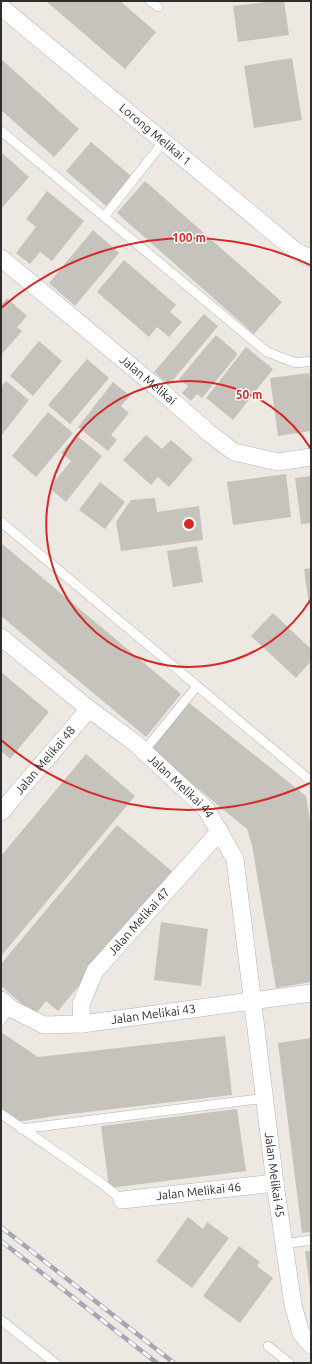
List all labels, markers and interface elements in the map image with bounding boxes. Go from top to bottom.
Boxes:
street label: Lorong Melikai 1 [117,101,194,168]
text: 100 m [172,231,206,244]
street label: Jalan Melikai [117,353,179,407]
text: 50 m [236,388,262,401]
centre of rings [182,517,196,531]
street label: Jalan Melikai 48 [12,723,78,797]
street label: Jalan Melikai 44 [146,752,217,820]
street label: Jalan Melikai 47 [105,885,172,958]
street label: Jalan Melikai 43 [110,1002,197,1026]
street label: Jalan Melikai 45 [263,1132,287,1218]
street label: Jalan Melikai 46 [155,1180,242,1202]

